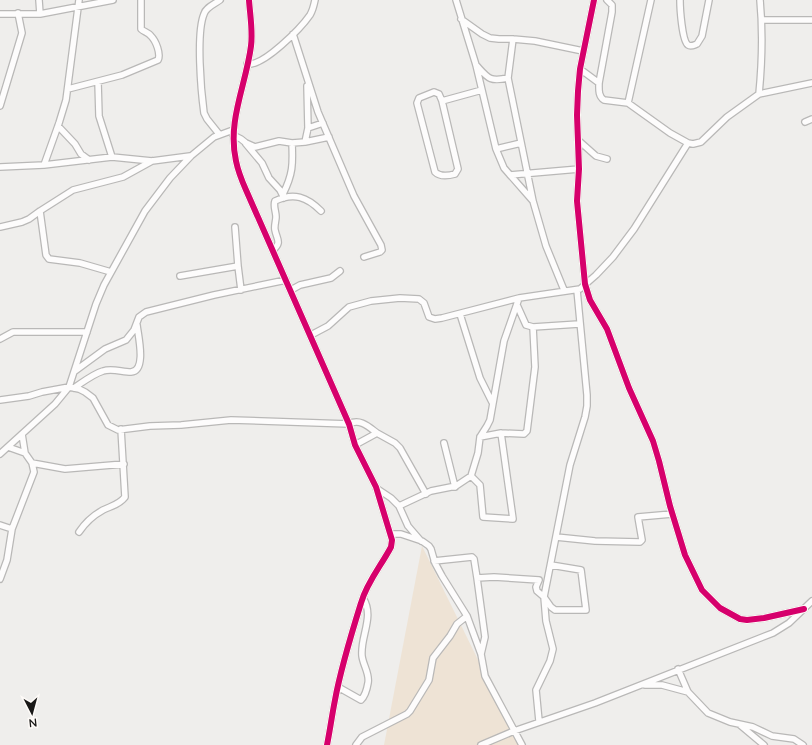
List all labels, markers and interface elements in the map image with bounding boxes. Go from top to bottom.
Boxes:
north arrow [12,693,52,733]
text: N [28,717,38,730]

